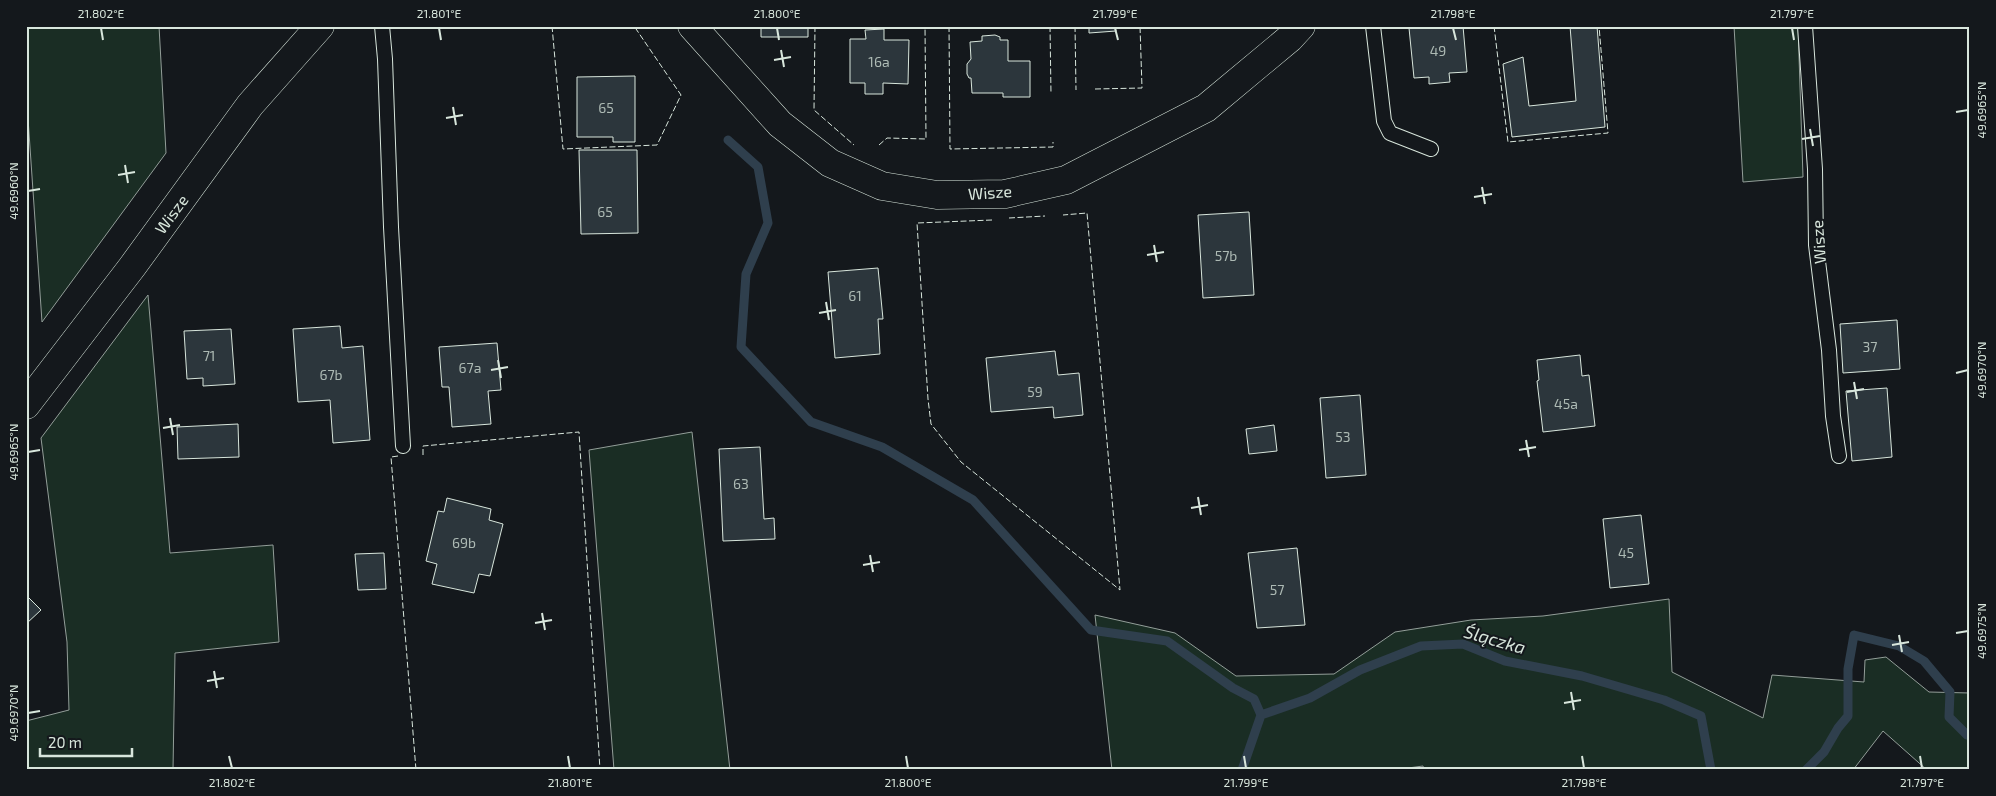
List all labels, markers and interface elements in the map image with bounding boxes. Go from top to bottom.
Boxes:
text: 21.802°E [78,6,125,20]
text: 21.801°E [417,6,462,20]
text: 21.800°E [753,6,801,20]
text: 21.799°E [1093,6,1138,20]
text: 21.798°E [1430,6,1476,20]
text: 21.797°E [1770,6,1814,20]
house number: 49 [1430,42,1446,59]
house number: 16a [868,53,890,70]
text: 49.6965°N [1974,82,1988,138]
house number: 65 [598,99,614,116]
text: 49.6960°N [6,162,20,220]
street label: Wisze [967,181,1013,203]
street label: Wisze [150,191,192,237]
house number: 65 [597,203,613,220]
street label: Wisze [1807,219,1829,265]
house number: 57b [1215,247,1237,264]
house number: 61 [848,287,862,304]
house number: 37 [1863,338,1877,355]
text: 49.6970°N [1974,342,1988,398]
house number: 71 [203,347,215,364]
house number: 67a [459,359,481,376]
house number: 67b [319,366,343,383]
house number: 59 [1027,383,1043,400]
house number: 45a [1554,395,1578,412]
text: 49.6965°N [6,424,20,480]
house number: 53 [1335,428,1351,445]
house number: 63 [733,475,749,492]
house number: 69b [452,534,476,551]
house number: 45 [1618,544,1634,561]
house number: 57 [1270,581,1284,598]
text: 49.6975°N [1974,603,1988,659]
water label: Ślączka [1462,620,1528,658]
text: 49.6970°N [6,685,20,741]
scale bar [40,726,132,758]
text: 20 m [48,733,82,751]
text: 21.802°E [209,775,256,789]
text: 21.801°E [548,775,593,789]
text: 21.800°E [884,775,932,789]
text: 21.799°E [1224,775,1269,789]
text: 21.798°E [1561,775,1607,789]
text: 21.797°E [1900,775,1944,789]

